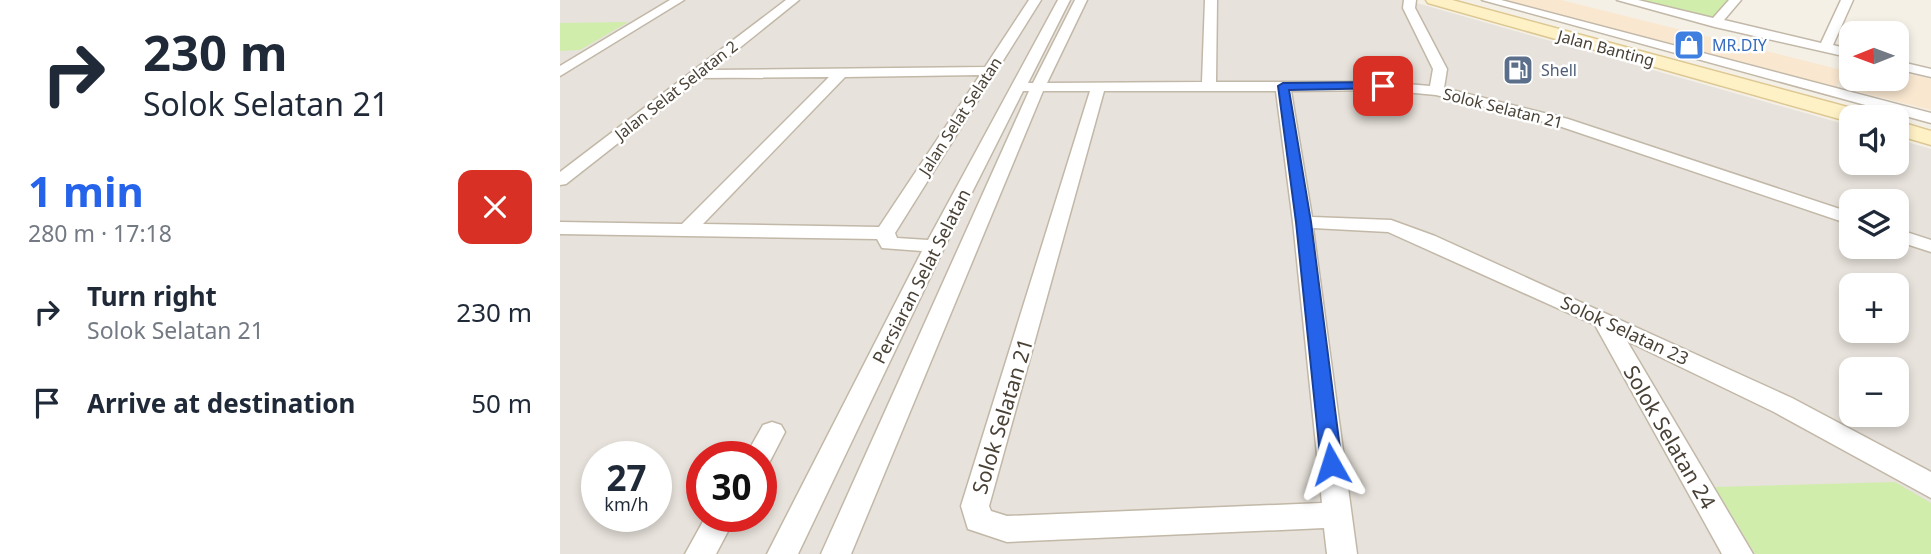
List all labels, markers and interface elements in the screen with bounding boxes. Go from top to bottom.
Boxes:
text: 230 m [143,19,288,85]
north arrow [1839,21,1909,91]
map controls [1839,21,1909,427]
street label: Jalan Banting [1553,24,1657,71]
icon: right [28,28,119,119]
shop icon: MR.DIY [1672,28,1706,62]
place label: MR.DIY [1712,34,1768,56]
street label: Jalan Selat Selatan 2 [608,35,742,146]
street label: Jalan Selat Selatan [912,53,1007,181]
fuel station icon: Shell [1501,53,1535,87]
pin [1353,56,1413,116]
place label: Shell [1541,59,1577,81]
icon: arrive [1364,67,1402,105]
text: Solok Selatan 21 [143,82,389,125]
street label: Solok Selatan 21 [1441,82,1565,134]
button: sound [1839,105,1909,175]
text: 1 min [28,162,144,219]
button: close [458,170,532,244]
street label: Persiaran Selat Selatan [866,184,976,368]
button: layers [1839,189,1909,259]
text: 280 m · 17:18 [28,217,172,249]
button: + [1839,273,1909,343]
text: Turn right [87,278,217,314]
street label: Solok Selatan 23 [1557,290,1693,370]
icon: right [28,293,66,331]
text: 230 m [456,294,532,330]
text: Solok Selatan 21 [87,314,264,346]
street label: Solok Selatan 21 [965,335,1039,497]
button: − [1839,357,1909,427]
street label: Solok Selatan 24 [1618,360,1722,514]
icon: arrive [28,384,66,422]
text: Arrive at destination [87,385,356,421]
text: 50 m [471,385,532,421]
position arrow [1294,427,1368,501]
speed limit sign: 30 [686,441,777,532]
text: 27 [606,454,647,501]
text: km/h [604,492,649,516]

